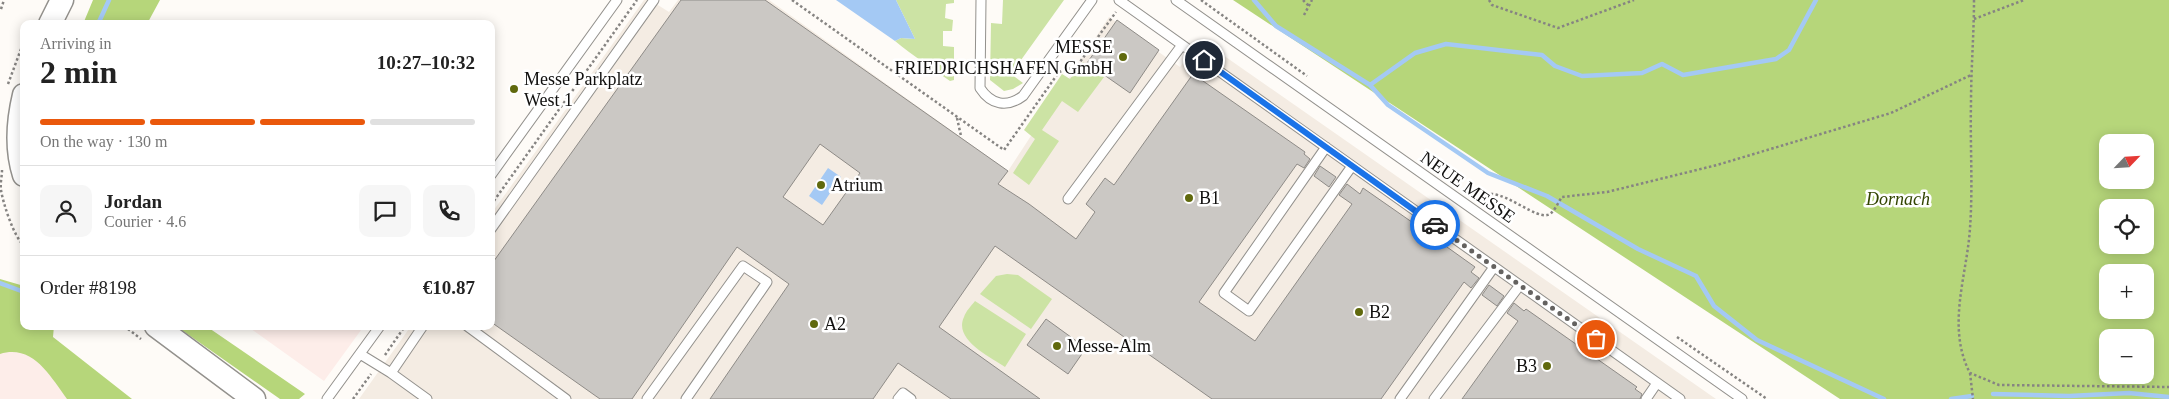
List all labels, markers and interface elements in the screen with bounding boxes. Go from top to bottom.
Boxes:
text: Arriving in [40,35,112,52]
place label: MESSE FRIEDRICHSHAFEN GmbH [894,37,1113,78]
pin [1183,39,1225,81]
icon: home [1190,46,1218,74]
marker: MESSE FRIEDRICHSHAFEN GmbH [1117,51,1129,63]
text: 10:27–10:32 [377,52,475,73]
text: 2 min [40,54,117,90]
place label: Messe Parkplatz West 1 [524,69,642,110]
marker: Messe Parkplatz West 1 [508,83,520,95]
text: On the way · 130 m [40,133,168,150]
north arrow [2099,134,2154,189]
map controls [2099,134,2154,384]
street label: NEUE MESSE [1417,147,1519,227]
place label: Atrium [831,175,883,195]
marker: Atrium [815,179,827,191]
button: person [40,185,92,237]
button: chat [359,185,411,237]
button: phone [423,185,475,237]
place label: B1 [1199,188,1220,208]
park label: Dornach [1865,189,1930,209]
text: Jordan [104,191,162,212]
marker: B1 [1183,192,1195,204]
button: locate [2099,199,2154,254]
courier [1410,200,1460,250]
icon: car [1421,211,1449,239]
text: Courier · 4.6 [104,213,186,230]
button: + [2099,264,2154,319]
text: Order #8198 [40,277,137,298]
text: €10.87 [423,277,475,298]
place label: B2 [1369,302,1390,322]
marker: B2 [1353,306,1365,318]
place label: A2 [824,314,846,334]
marker: A2 [808,318,820,330]
pin [1575,318,1617,360]
icon: bag [1582,325,1610,353]
button: − [2099,329,2154,384]
place label: Messe-Alm [1067,336,1151,356]
marker: Messe-Alm [1051,340,1063,352]
place label: B3 [1516,356,1537,376]
marker: B3 [1541,360,1553,372]

